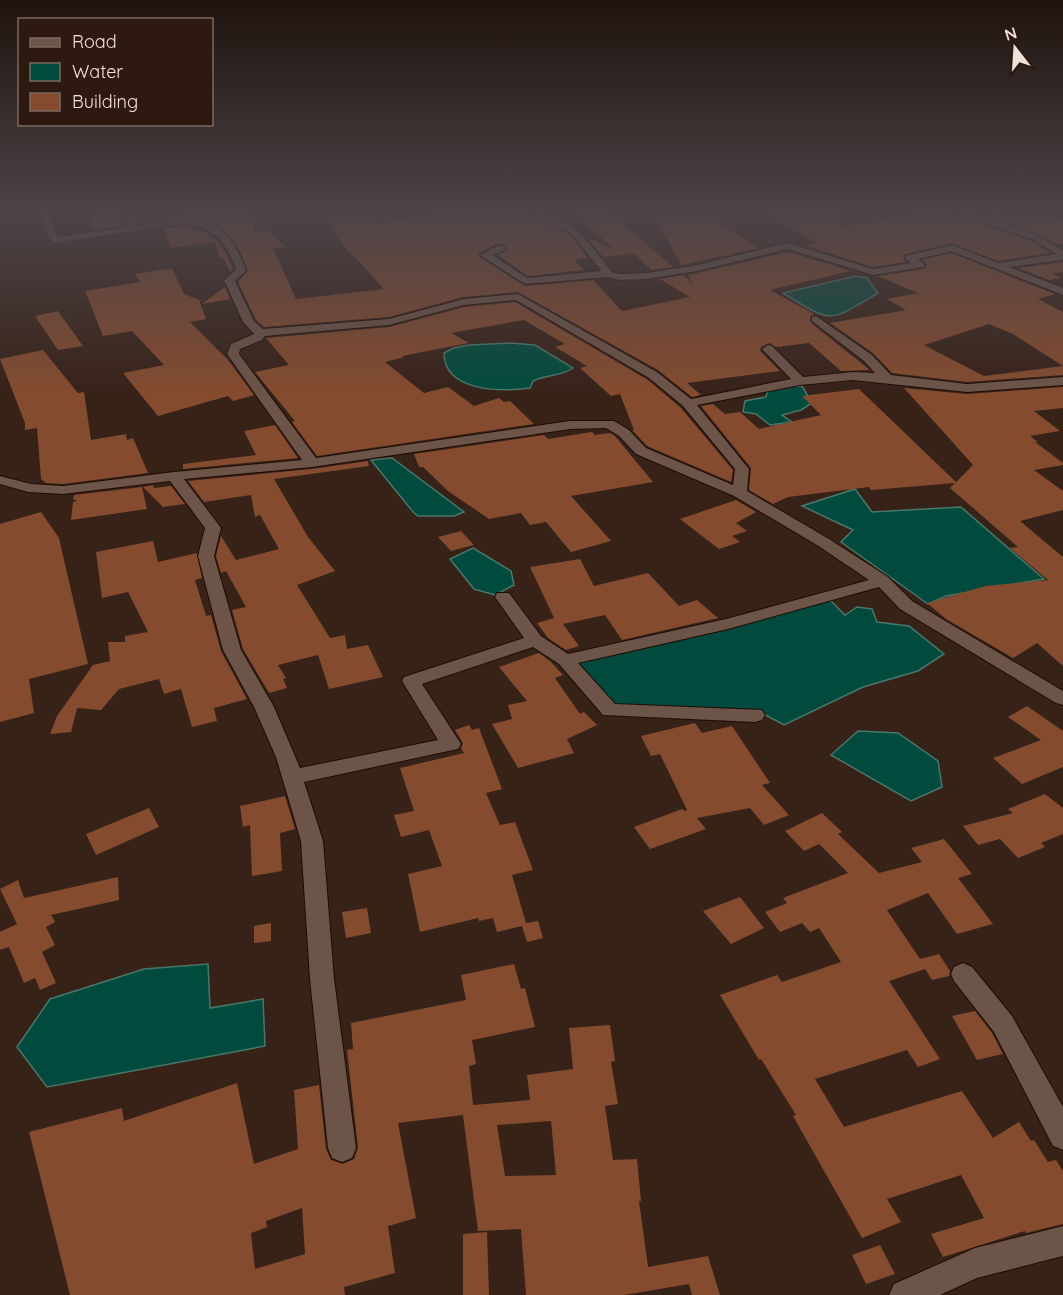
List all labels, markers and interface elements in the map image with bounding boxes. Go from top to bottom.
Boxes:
legend [18,18,213,126]
north arrow [985,18,1045,78]
text: N [1002,22,1019,45]
text: Road [72,30,117,53]
text: Water [72,60,123,83]
text: Building [72,90,138,113]

